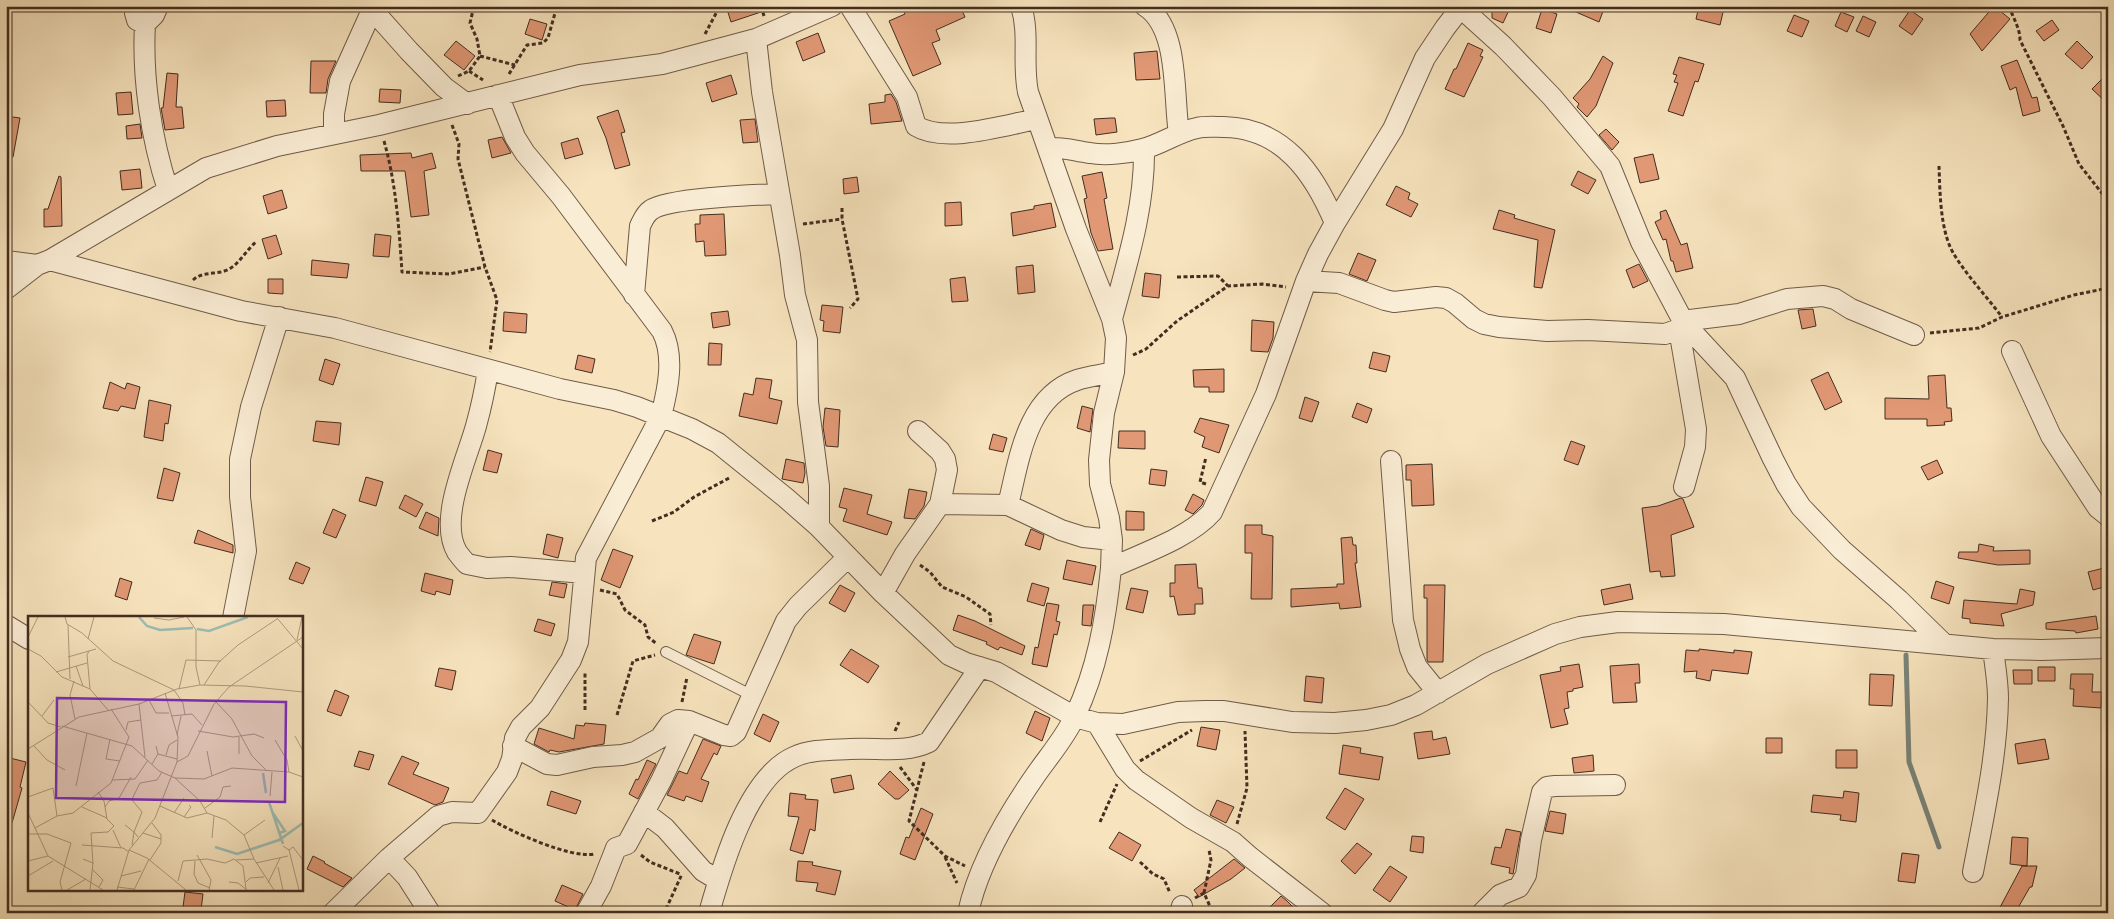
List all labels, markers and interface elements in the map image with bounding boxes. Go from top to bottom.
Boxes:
inset map [28,616,302,892]

